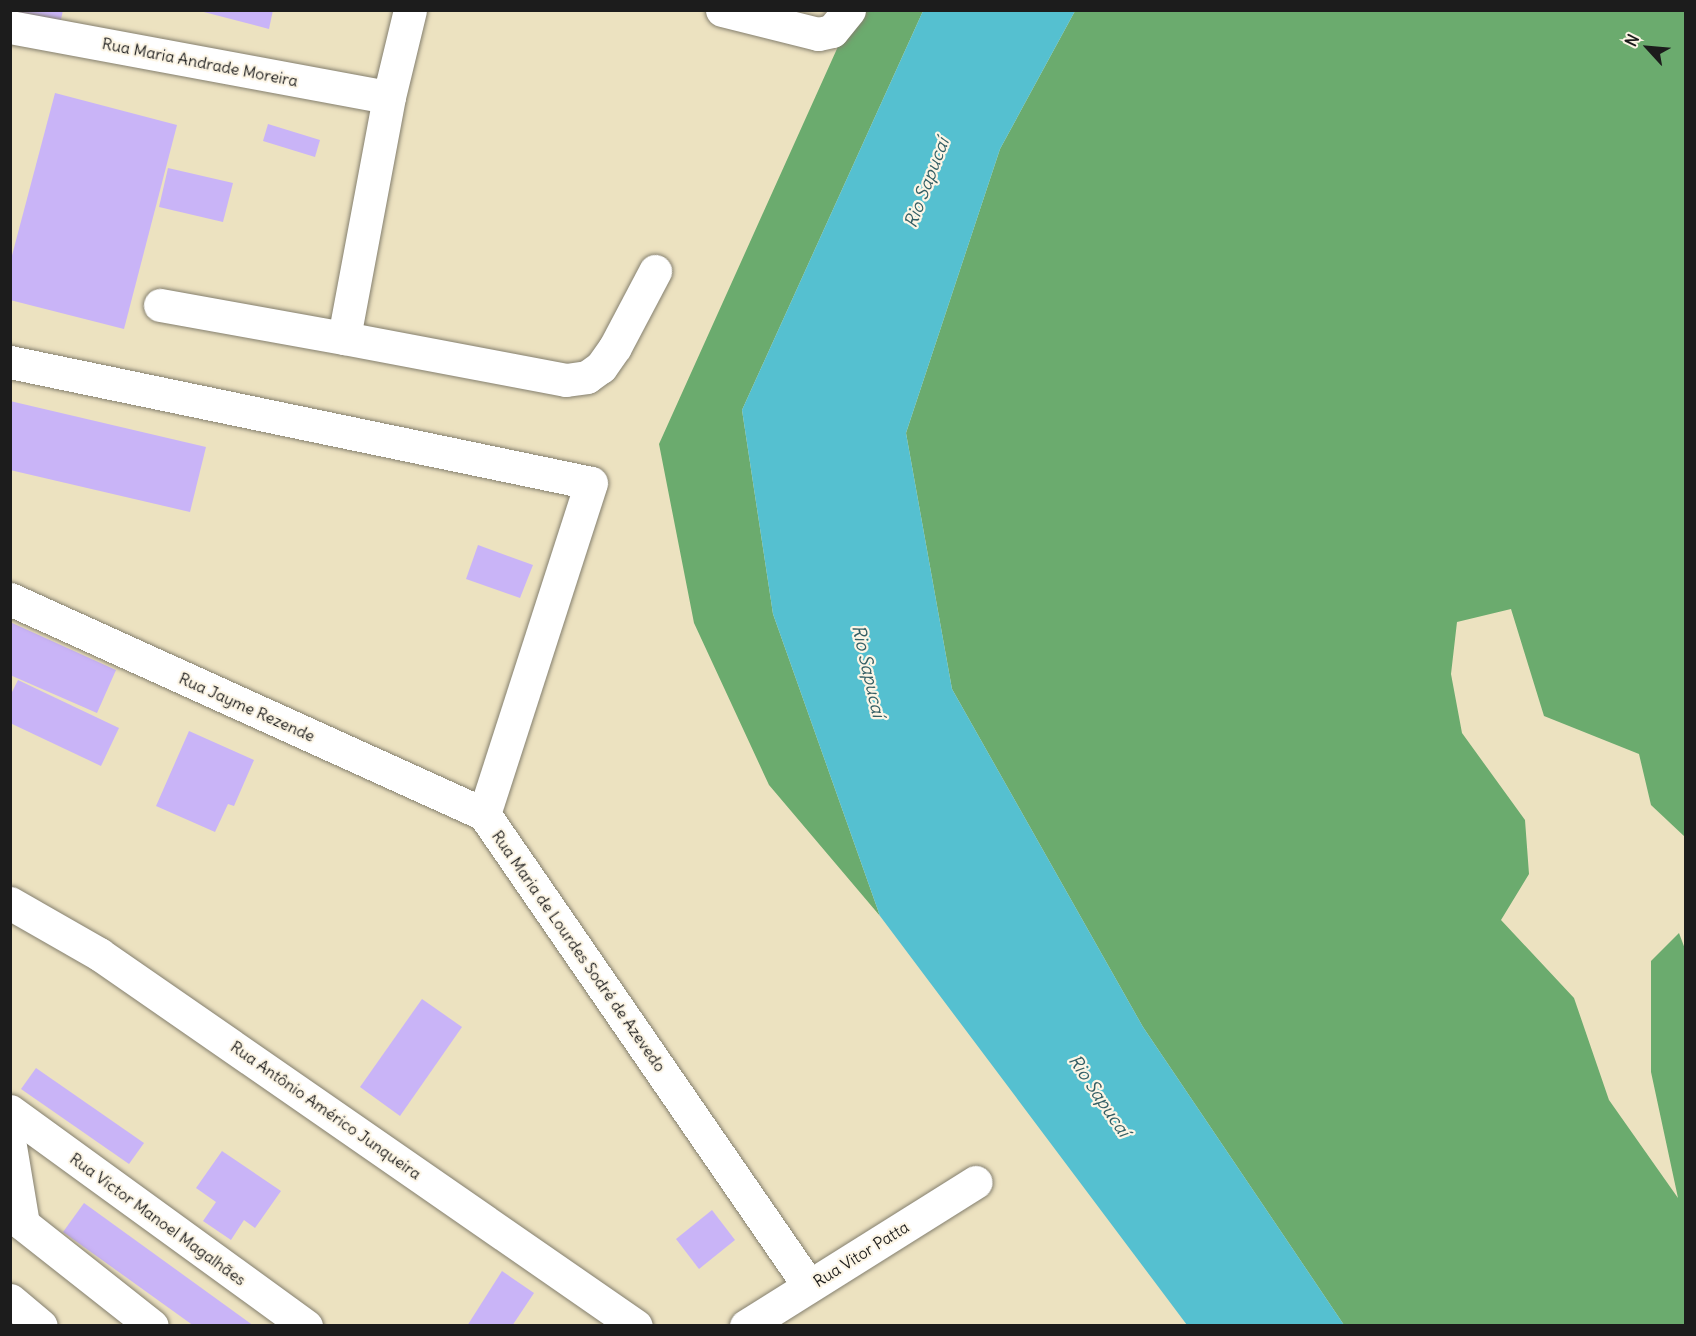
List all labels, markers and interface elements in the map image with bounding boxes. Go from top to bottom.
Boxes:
north arrow [1618,18,1678,78]
text: N [1620,31,1643,49]
street label: Rua Maria Andrade Moreira [100,34,300,90]
water label: Rio Sapucaí [900,135,954,231]
water label: Rio Sapucaí [847,623,889,719]
street label: Rua Jayme Rezende [176,668,318,746]
street label: Rua Maria de Lourdes Sodré de Azevedo [488,827,670,1075]
street label: Rua Antônio Américo Junqueira [227,1037,425,1183]
water label: Rio Sapucaí [1064,1051,1134,1141]
street label: Rua Victor Manoel Magalhães [66,1149,250,1289]
street label: Rua Vitor Patta [810,1217,912,1291]

